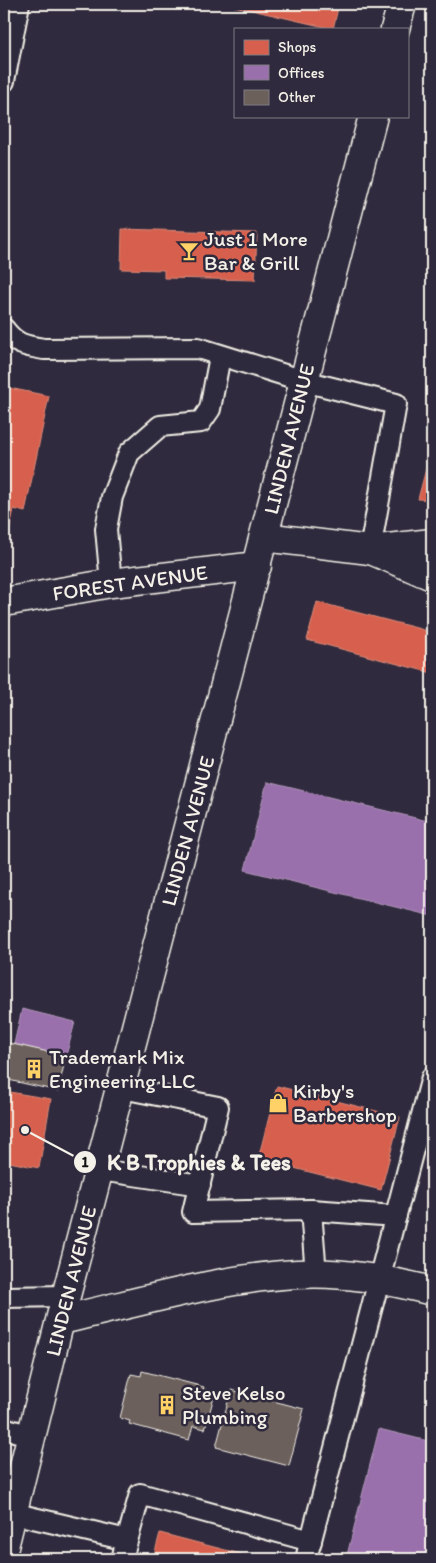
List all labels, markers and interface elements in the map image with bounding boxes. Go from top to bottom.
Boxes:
legend [234,28,408,118]
text: Shops [278,38,317,56]
text: Offices [278,64,325,82]
text: Other [278,88,315,106]
place label: Just 1 More Bar & Grill [204,226,308,275]
bar icon: Just 1 More Bar & Grill [178,240,200,262]
street label: LINDEN AVENUE [258,361,319,517]
street label: FOREST AVENUE [51,559,209,606]
street label: LINDEN AVENUE [155,753,220,909]
place label: Trademark Mix Engineering LLC [49,1044,196,1093]
building icon: Trademark Mix Engineering LLC [23,1058,45,1080]
place label: Kirby's Barbershop [293,1078,397,1127]
shop icon: Kirby's Barbershop [267,1092,289,1114]
callout: K B Trophies & Tees [72,1143,300,1180]
text: K B Trophies & Tees [107,1149,291,1176]
text: 1 [82,1153,89,1171]
street label: LINDEN AVENUE [40,1203,101,1359]
place label: Steve Kelso Plumbing [182,1380,285,1429]
building icon: Steve Kelso Plumbing [156,1394,178,1416]

